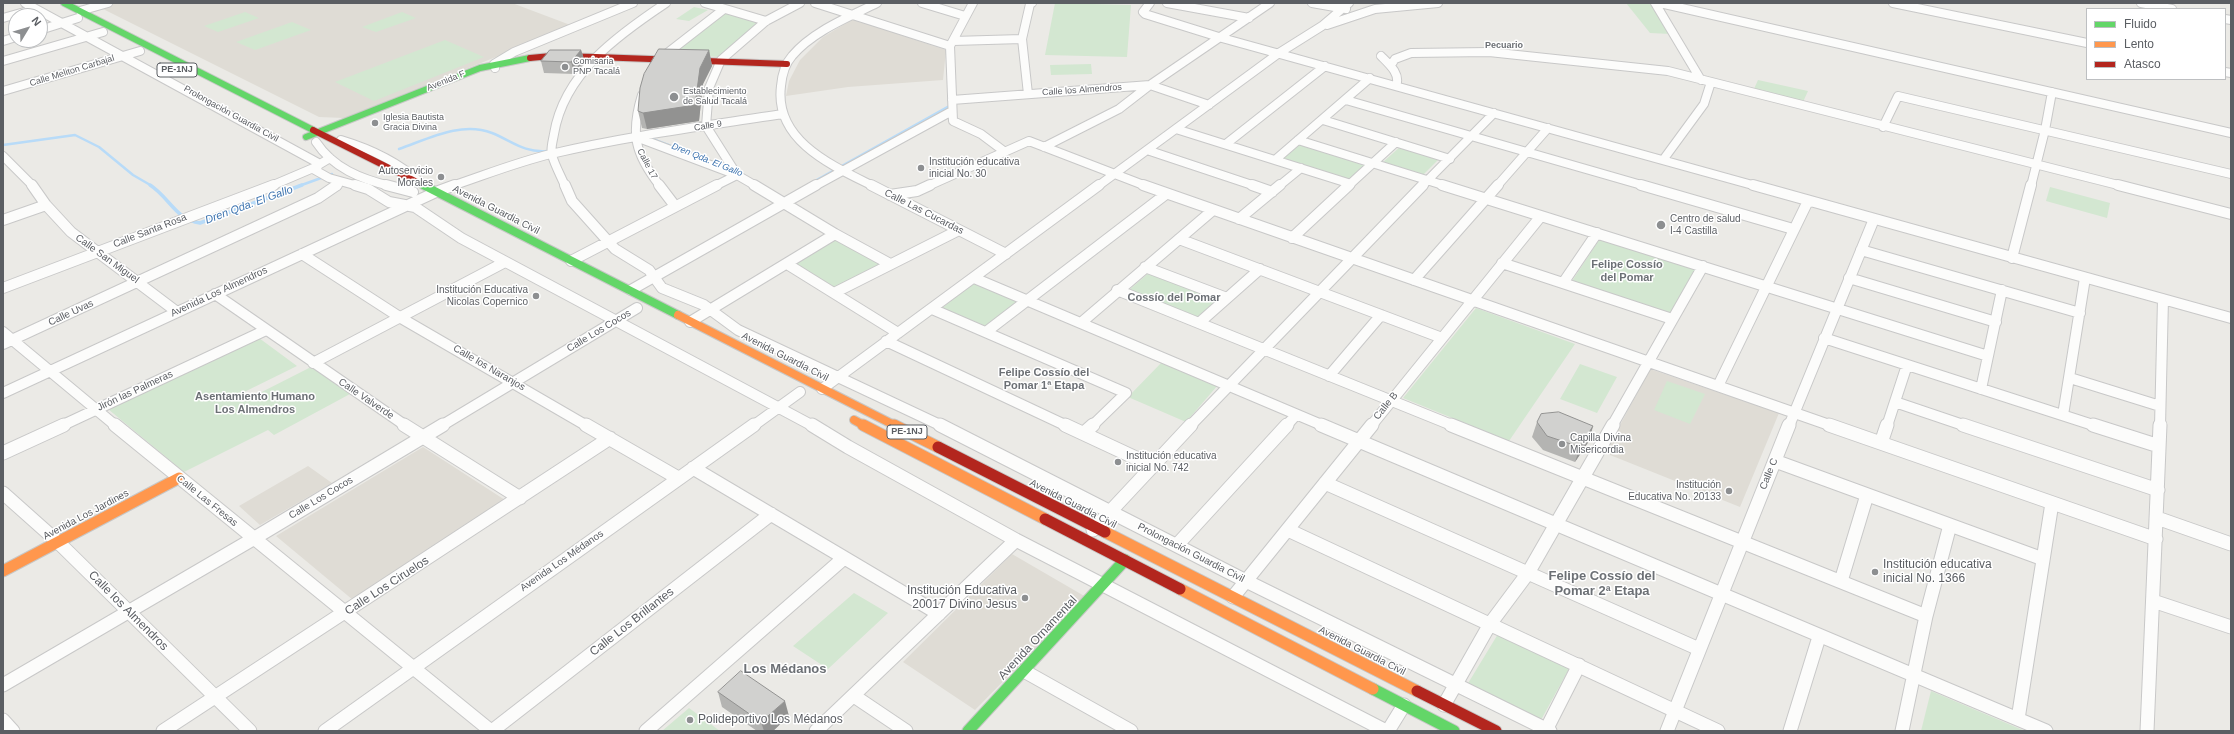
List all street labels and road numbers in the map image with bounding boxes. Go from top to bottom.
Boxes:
street label: Calle Meliton Carbajal [28,53,116,89]
road number: PE-1NJ [157,63,197,77]
street label: Avenida F [425,68,467,94]
street label: Calle los Almendros [1042,82,1122,98]
street label: Prolongación Guardia Civil [182,83,280,145]
street label: Calle 9 [693,118,723,134]
street label: Calle 17 [634,147,660,181]
street label: Avenida Guardia Civil [451,183,541,237]
street label: Calle Las Cucardas [882,187,966,237]
street label: Calle Santa Rosa [112,211,188,251]
street label: Calle San Miguel [73,232,141,286]
street label: Avenida Los Almendros [169,264,269,320]
street label: Calle Uvas [47,297,95,329]
street label: Calle Los Cocos [565,307,633,355]
street label: Avenida Guardia Civil [740,330,830,384]
street label: Calle los Naranjos [451,343,527,393]
street label: Jirón las Palmeras [95,368,175,414]
street label: Calle Valverde [336,376,396,422]
street label: Calle B [1371,390,1401,422]
road number: PE-1NJ [887,425,927,439]
street label: Calle C [1757,457,1781,491]
street label: Calle Las Fresas [174,473,240,529]
street label: Calle Los Cocos [287,474,355,522]
street label: Avenida Guardia Civil [1028,477,1118,531]
street label: Avenida Los Jardines [41,487,131,543]
street label: Prolongación Guardia Civil [1136,521,1246,585]
street label: Avenida Los Médanos [518,528,606,594]
street label: Calle Los Ciruelos [342,553,432,619]
street label: Calle los Almendros [85,568,171,654]
street label: Calle Los Brillantes [587,585,677,659]
street label: Avenida Ornamental [996,593,1080,683]
street label: Avenida Guardia Civil [1317,624,1407,678]

